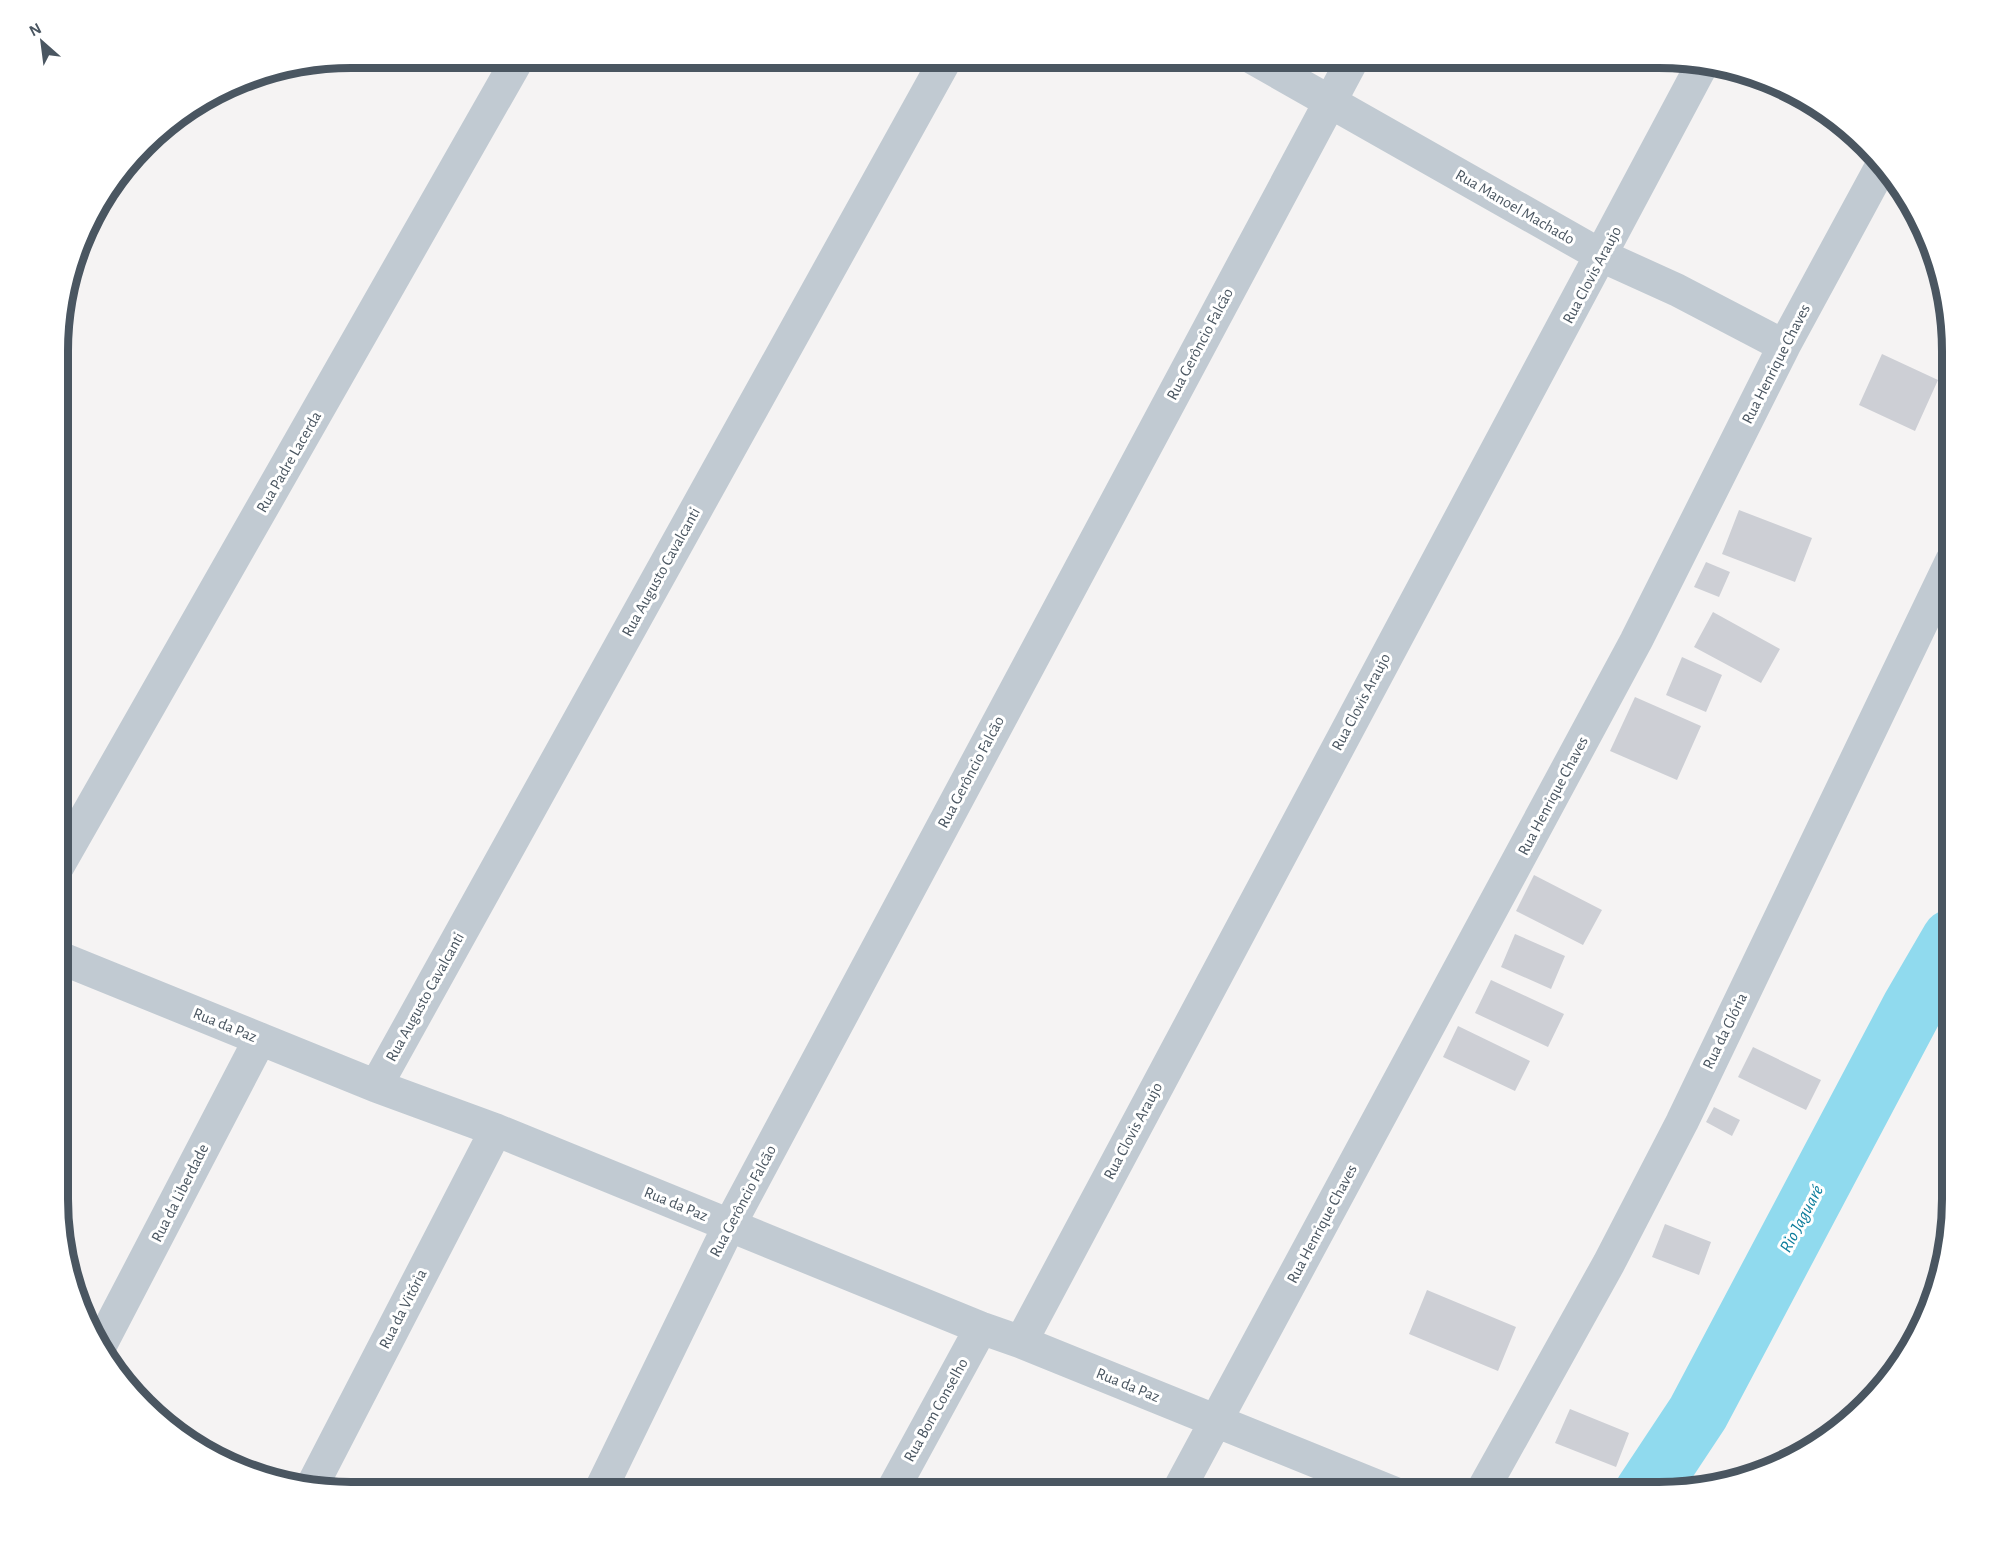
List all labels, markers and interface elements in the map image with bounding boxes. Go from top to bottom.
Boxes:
north arrow [12,12,72,72]
text: N [27,20,44,39]
street label: Rua Manoel Machado [1453,166,1577,248]
street label: Rua Clovis Araujo [1560,224,1625,327]
street label: Rua Gerôncio Falcão [1164,285,1236,403]
street label: Rua Henrique Chaves [1739,302,1813,426]
street label: Rua Padre Lacerda [254,409,324,515]
street label: Rua Augusto Cavalcanti [619,505,703,639]
street label: Rua Clovis Araujo [1329,651,1394,754]
street label: Rua Gerôncio Falcão [935,713,1007,831]
street label: Rua Henrique Chaves [1515,734,1591,858]
street label: Rua Augusto Cavalcanti [383,930,467,1064]
street label: Rua da Glória [1700,990,1750,1072]
street label: Rua da Paz [191,1005,259,1045]
street label: Rua Clovis Araujo [1101,1080,1166,1183]
street label: Rua da Liberdade [148,1141,212,1245]
street label: Rua Gerôncio Falcão [707,1142,779,1260]
street label: Rua Henrique Chaves [1284,1162,1360,1286]
water label: Rio Jaguaré [1777,1182,1827,1256]
street label: Rua da Paz [642,1184,710,1224]
street label: Rua da Vitória [376,1267,430,1351]
street label: Rua Bom Conselho [901,1355,971,1464]
street label: Rua da Paz [1094,1365,1162,1405]

